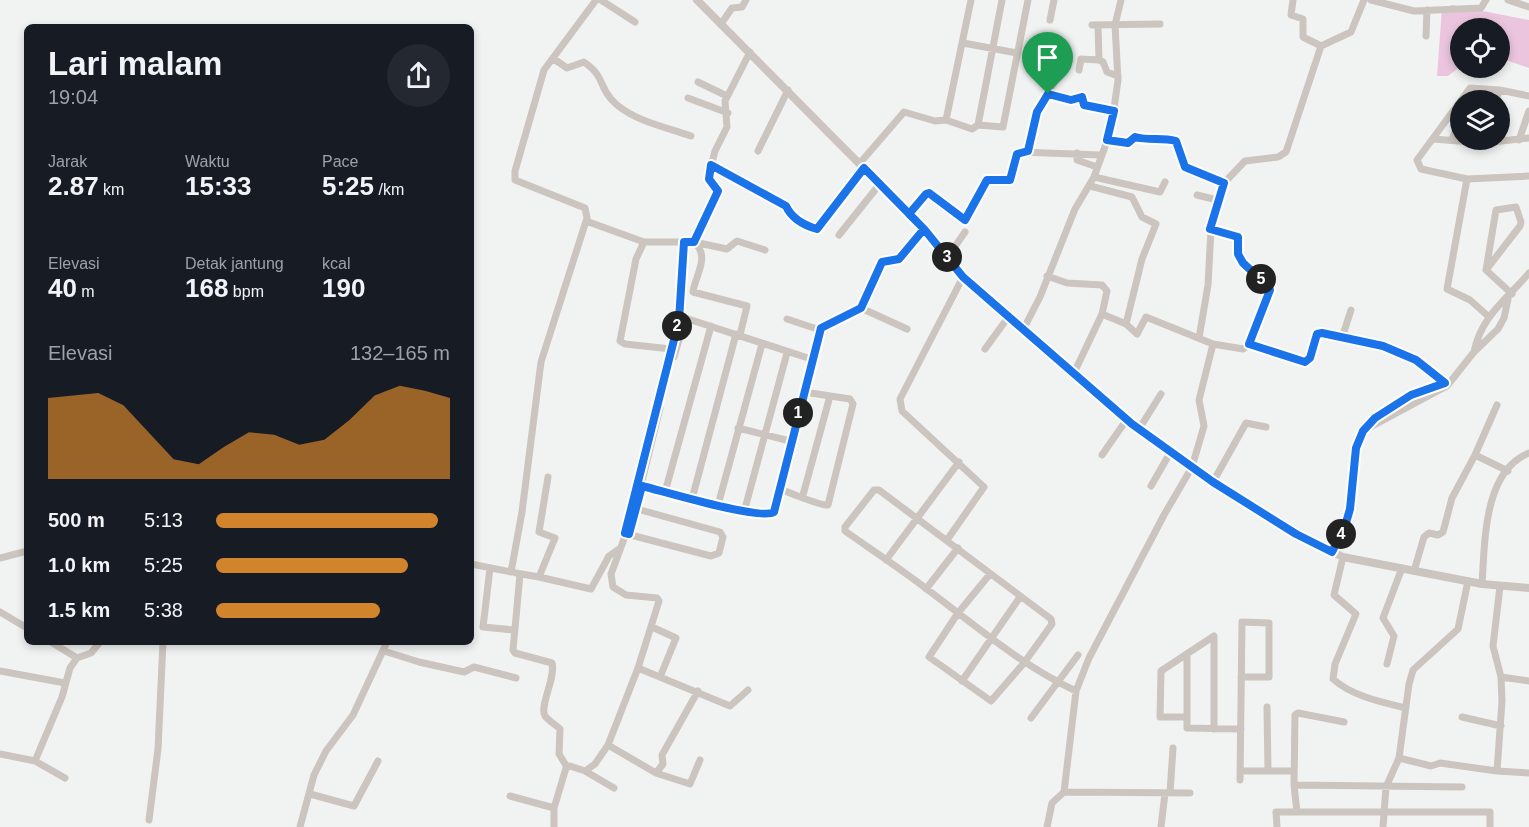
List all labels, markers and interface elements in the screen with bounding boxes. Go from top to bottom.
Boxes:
map controls [1450,18,1510,150]
button: locate [1450,18,1510,78]
pin [1022,32,1073,94]
icon: arrive [1031,41,1064,74]
button: share [387,44,450,107]
text: Lari malam [48,45,222,82]
text: 19:04 [48,86,98,108]
button: layers [1450,90,1510,150]
text: Jarak [48,153,87,170]
text: Waktu [185,153,230,170]
text: Pace [322,153,358,170]
text: 2.87 [48,171,99,201]
text: 15:33 [185,171,252,201]
text: 5:25 [322,171,374,201]
text: km [99,181,124,198]
text: /km [374,181,404,198]
pin: 3 [932,242,962,272]
text: 3 [943,248,951,265]
text: Elevasi [48,255,100,272]
text: Detak jantung [185,255,284,272]
text: kcal [322,255,350,272]
pin: 5 [1246,264,1276,294]
text: 5 [1257,270,1265,287]
text: 40 [48,273,77,303]
text: 168 [185,273,228,303]
text: 190 [322,273,365,303]
text: m [77,283,95,300]
text: bpm [228,283,264,300]
pin: 2 [662,311,692,341]
text: 2 [673,317,681,334]
text: Elevasi [48,342,112,364]
text: 132–165 m [350,342,450,364]
pin: 1 [783,398,813,428]
text: 1 [794,404,802,421]
text: 500 m [48,509,105,531]
text: 5:13 [144,509,183,531]
pin: 4 [1326,519,1356,549]
text: 4 [1337,525,1345,542]
text: 1.0 km [48,554,110,576]
text: 5:25 [144,554,183,576]
text: 1.5 km [48,599,110,621]
text: 5:38 [144,599,183,621]

